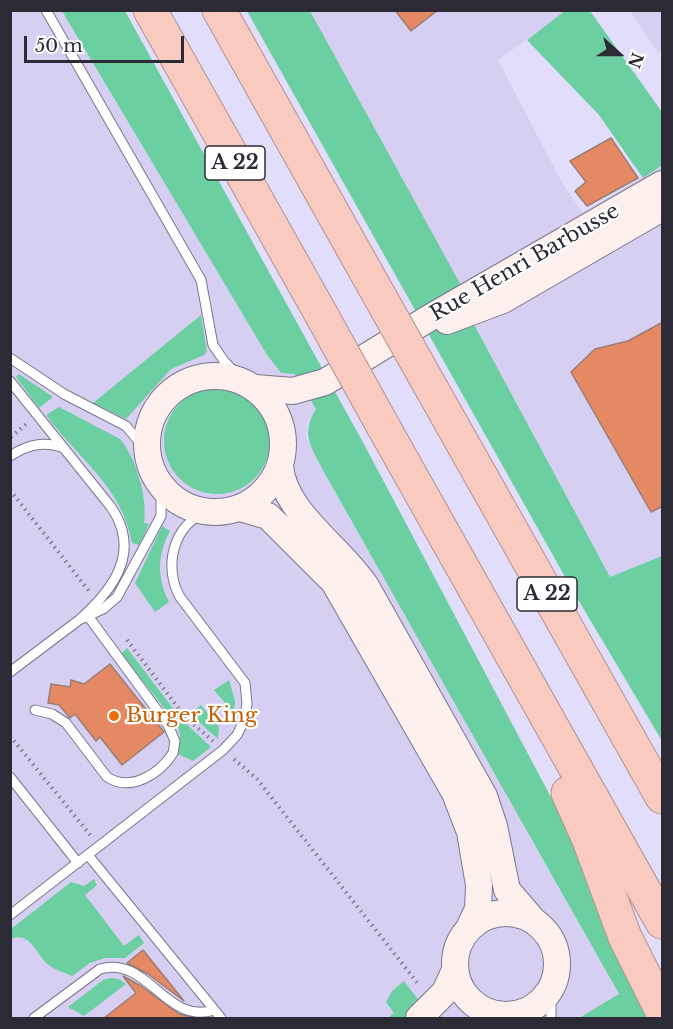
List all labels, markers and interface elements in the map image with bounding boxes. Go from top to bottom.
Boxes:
scale bar [27,24,188,62]
north arrow [589,24,649,84]
text: 50 m [35,35,83,57]
text: N [624,50,648,71]
road number: A 22 [205,146,265,180]
street label: Rue Henri Barbusse [426,199,624,327]
road number: A 22 [517,577,577,611]
place label: Burger King [126,703,257,729]
marker: Burger King [107,709,121,723]

